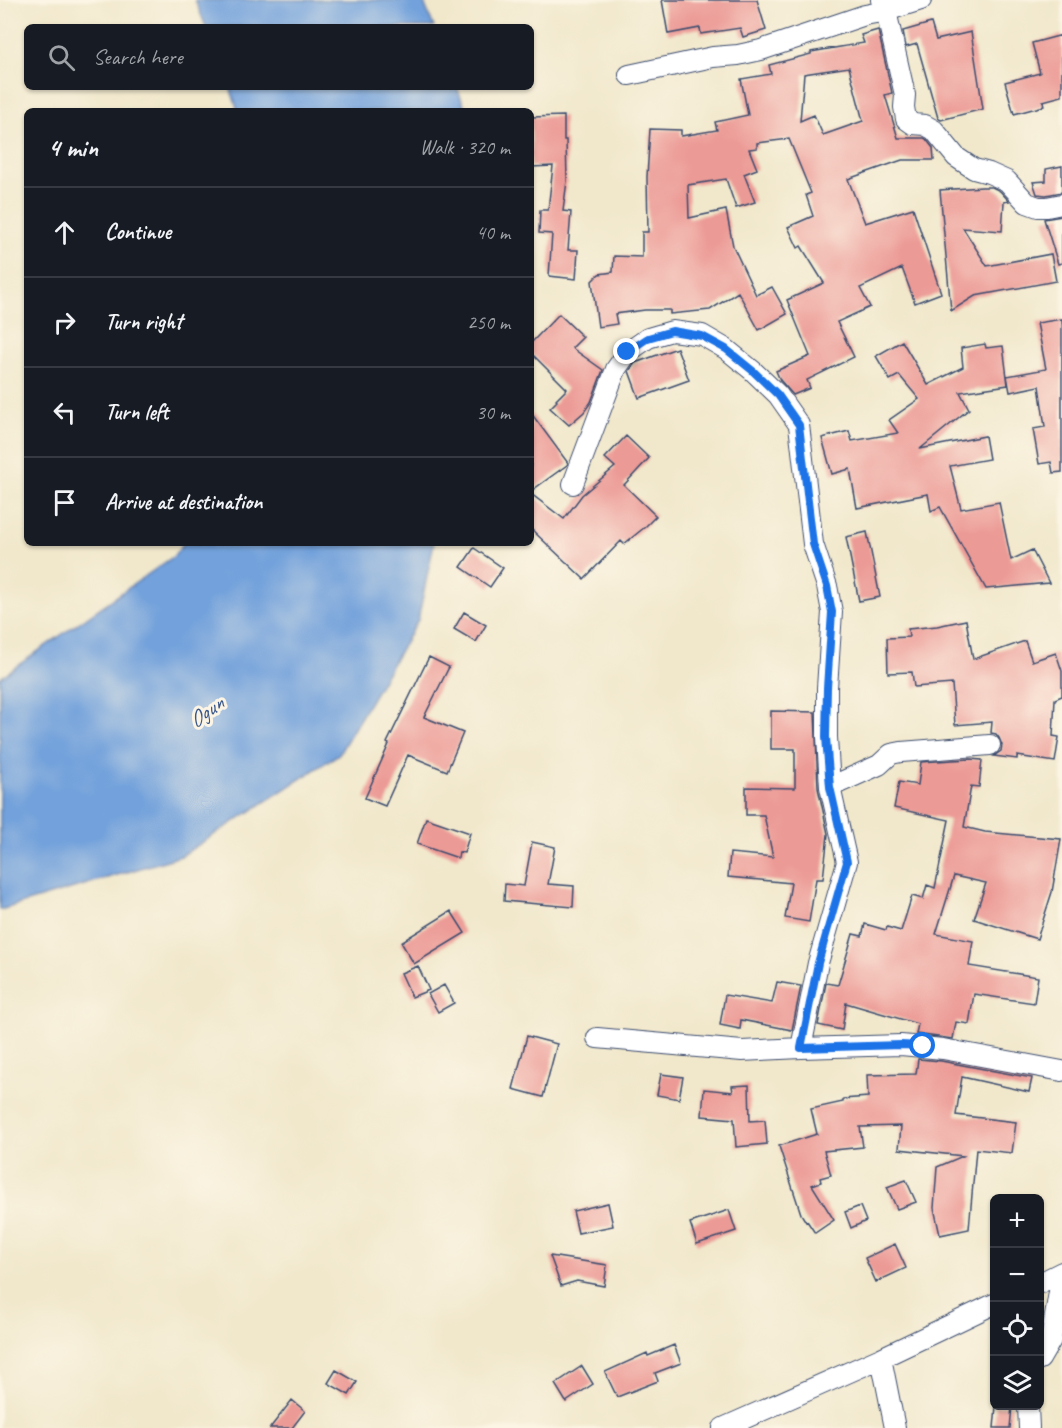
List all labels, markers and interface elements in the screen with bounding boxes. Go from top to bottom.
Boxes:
search box [24,24,534,90]
icon: search [45,41,78,74]
text: Search here [93,43,183,71]
text: 4 min [48,131,98,164]
text: Walk · 320 m [420,135,510,160]
icon: ahead [48,216,81,249]
text: Continue [105,218,171,246]
text: 40 m [476,220,510,245]
icon: right [48,306,81,339]
text: Turn right [105,308,182,336]
text: 250 m [467,310,510,335]
route end [613,338,639,364]
icon: left [48,396,81,429]
text: Turn left [105,398,169,426]
text: 30 m [476,400,510,425]
icon: arrive [48,486,81,519]
text: Arrive at destination [105,488,262,516]
water label: Ogun [183,688,231,734]
route start [909,1032,935,1058]
map controls [990,1194,1044,1410]
button: + [990,1194,1044,1248]
button: − [990,1248,1044,1302]
button: locate [990,1302,1044,1356]
button: layers [990,1356,1044,1410]

